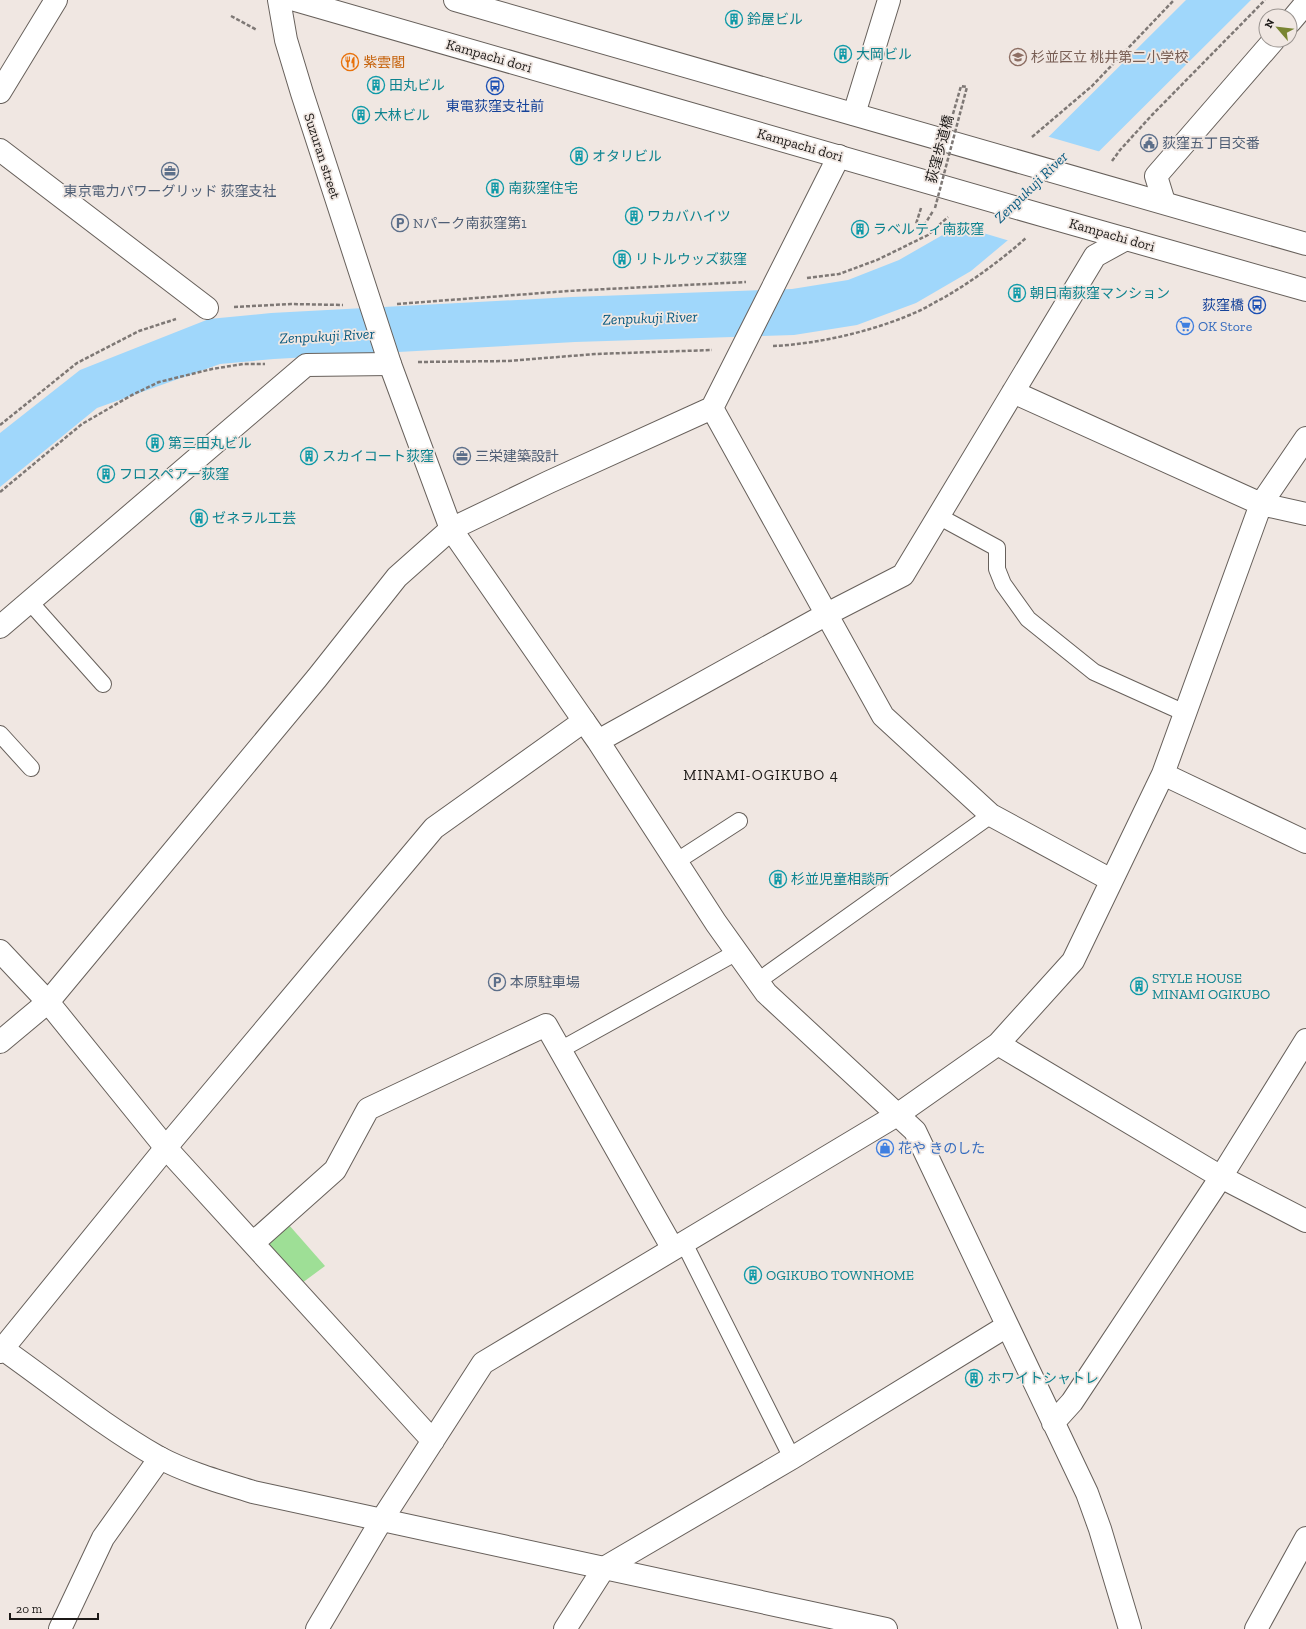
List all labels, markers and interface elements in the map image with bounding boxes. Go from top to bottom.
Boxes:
north arrow [1258,8,1298,48]
building icon: 鈴屋ビル [724,9,744,29]
place label: 鈴屋ビル [747,11,803,28]
text: N [1262,16,1278,30]
street label: Kampachi dori [444,36,534,76]
building icon: 大岡ビル [833,44,853,64]
place label: 大岡ビル [856,46,912,63]
school or university icon: 杉並区立 桃井第二小学校 [1008,47,1028,67]
place label: 杉並区立 桃井第二小学校 [1031,49,1188,66]
restaurant icon: 紫雲閣 [340,52,360,72]
place label: 紫雲閣 [363,54,405,71]
building icon: 田丸ビル [366,75,386,95]
bus stop icon: 東電荻窪支社前 [485,76,505,96]
place label: 田丸ビル [389,77,445,94]
place label: 東電荻窪支社前 [446,98,544,115]
building icon: 大林ビル [351,105,371,125]
place label: 大林ビル [374,107,430,124]
street label: Suzuran street [300,111,344,202]
street label: 荻窪歩道橋 [923,113,957,185]
street label: Kampachi dori [755,125,845,165]
public building icon: 荻窪五丁目交番 [1139,133,1159,153]
place label: 荻窪五丁目交番 [1162,135,1260,152]
building icon: オタリビル [569,146,589,166]
water label: Zenpukuji River [991,147,1072,227]
place label: オタリビル [592,148,662,165]
office icon: 東京電力パワーグリッド 荻窪支社 [160,161,180,181]
building icon: 南荻窪住宅 [485,178,505,198]
place label: 南荻窪住宅 [508,180,578,197]
place label: 東京電力パワーグリッド 荻窪支社 [63,183,277,200]
building icon: ワカバハイツ [624,206,644,226]
place label: ワカバハイツ [647,208,731,225]
parking icon: Nパーク南荻窪第1 [390,213,410,233]
place label: Nパーク南荻窪第1 [413,215,527,232]
street label: Kampachi dori [1067,215,1157,255]
building icon: ラベルティ南荻窪 [850,219,870,239]
place label: ラベルティ南荻窪 [873,221,984,238]
building icon: リトルウッズ荻窪 [612,249,632,269]
place label: リトルウッズ荻窪 [635,251,747,268]
building icon: 朝日南荻窪マンション [1007,283,1027,303]
place label: 朝日南荻窪マンション [1030,285,1170,302]
bus stop icon: 荻窪橋 [1247,295,1267,315]
place label: 荻窪橋 [1202,297,1244,314]
water label: Zenpukuji River [602,307,699,329]
supermarket icon: OK Store [1175,316,1195,336]
place label: OK Store [1198,318,1253,335]
water label: Zenpukuji River [279,324,376,347]
building icon: 第三田丸ビル [145,433,165,453]
place label: 第三田丸ビル [168,435,252,452]
building icon: スカイコート荻窪 [299,446,319,466]
office icon: 三栄建築設計 [452,446,472,466]
place label: スカイコート荻窪 [322,448,434,465]
place label: 三栄建築設計 [475,448,559,465]
building icon: フロスペアー荻窪 [96,464,116,484]
place label: フロスペアー荻窪 [119,466,229,483]
building icon: ゼネラル工芸 [189,508,209,528]
place label: ゼネラル工芸 [212,510,296,527]
district label: MINAMI-OGIKUBO 4 [683,766,839,784]
building icon: 杉並児童相談所 [768,869,788,889]
place label: 杉並児童相談所 [791,871,889,888]
place label: STYLE HOUSE MINAMI OGIKUBO [1152,970,1270,1003]
parking icon: 本原駐車場 [487,972,507,992]
place label: 本原駐車場 [510,974,580,991]
building icon: STYLE HOUSE MINAMI OGIKUBO [1129,976,1149,996]
shop icon: 花や きのした [875,1138,895,1158]
place label: 花や きのした [898,1140,985,1157]
building icon: OGIKUBO TOWNHOME [743,1265,763,1285]
place label: OGIKUBO TOWNHOME [766,1267,914,1284]
building icon: ホワイトシャトレ [964,1368,984,1388]
place label: ホワイトシャトレ [987,1370,1099,1387]
scale bar [10,1595,98,1621]
text: 20 m [16,1602,43,1616]

